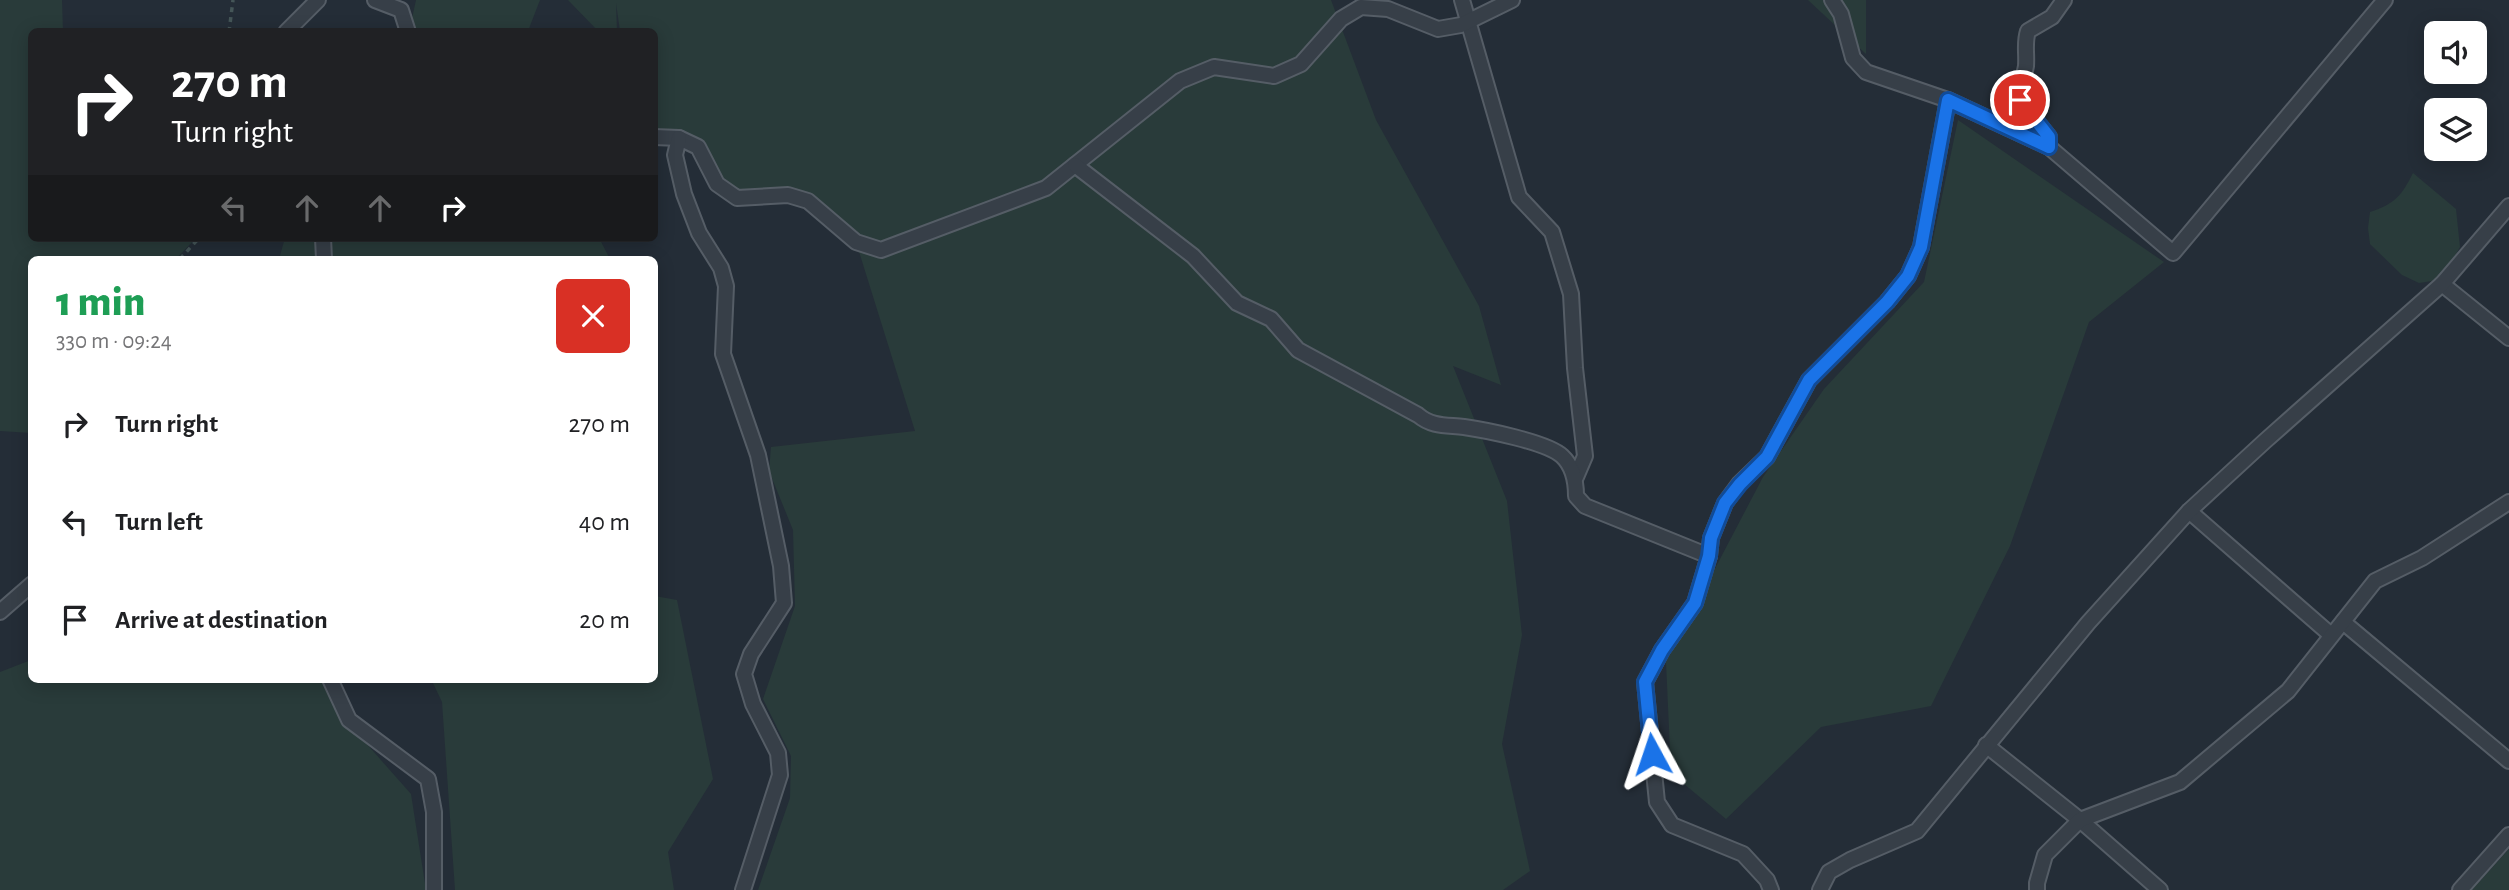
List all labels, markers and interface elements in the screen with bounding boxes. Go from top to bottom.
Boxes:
map controls [2424,21,2487,161]
button: sound [2424,21,2487,84]
icon: right [56,56,147,147]
text: 270 m [171,58,288,107]
pin [1990,70,2050,130]
icon: arrive [2001,81,2039,119]
button: layers [2424,98,2487,161]
text: Turn right [171,116,293,148]
icon: left [215,189,253,227]
icon: ahead [288,189,326,227]
icon: ahead [361,189,399,227]
icon: right [434,189,472,227]
button: close [556,279,630,353]
text: 1 min [56,281,145,323]
text: 330 m · 09:24 [56,330,172,353]
icon: right [56,405,94,443]
text: Turn right [115,411,218,437]
text: 270 m [569,411,630,437]
icon: left [56,503,94,541]
text: Turn left [115,509,203,535]
text: 40 m [579,509,630,535]
icon: arrive [56,601,94,639]
text: Arrive at destination [115,607,328,633]
text: 20 m [579,607,630,633]
position arrow [1615,717,1689,791]

